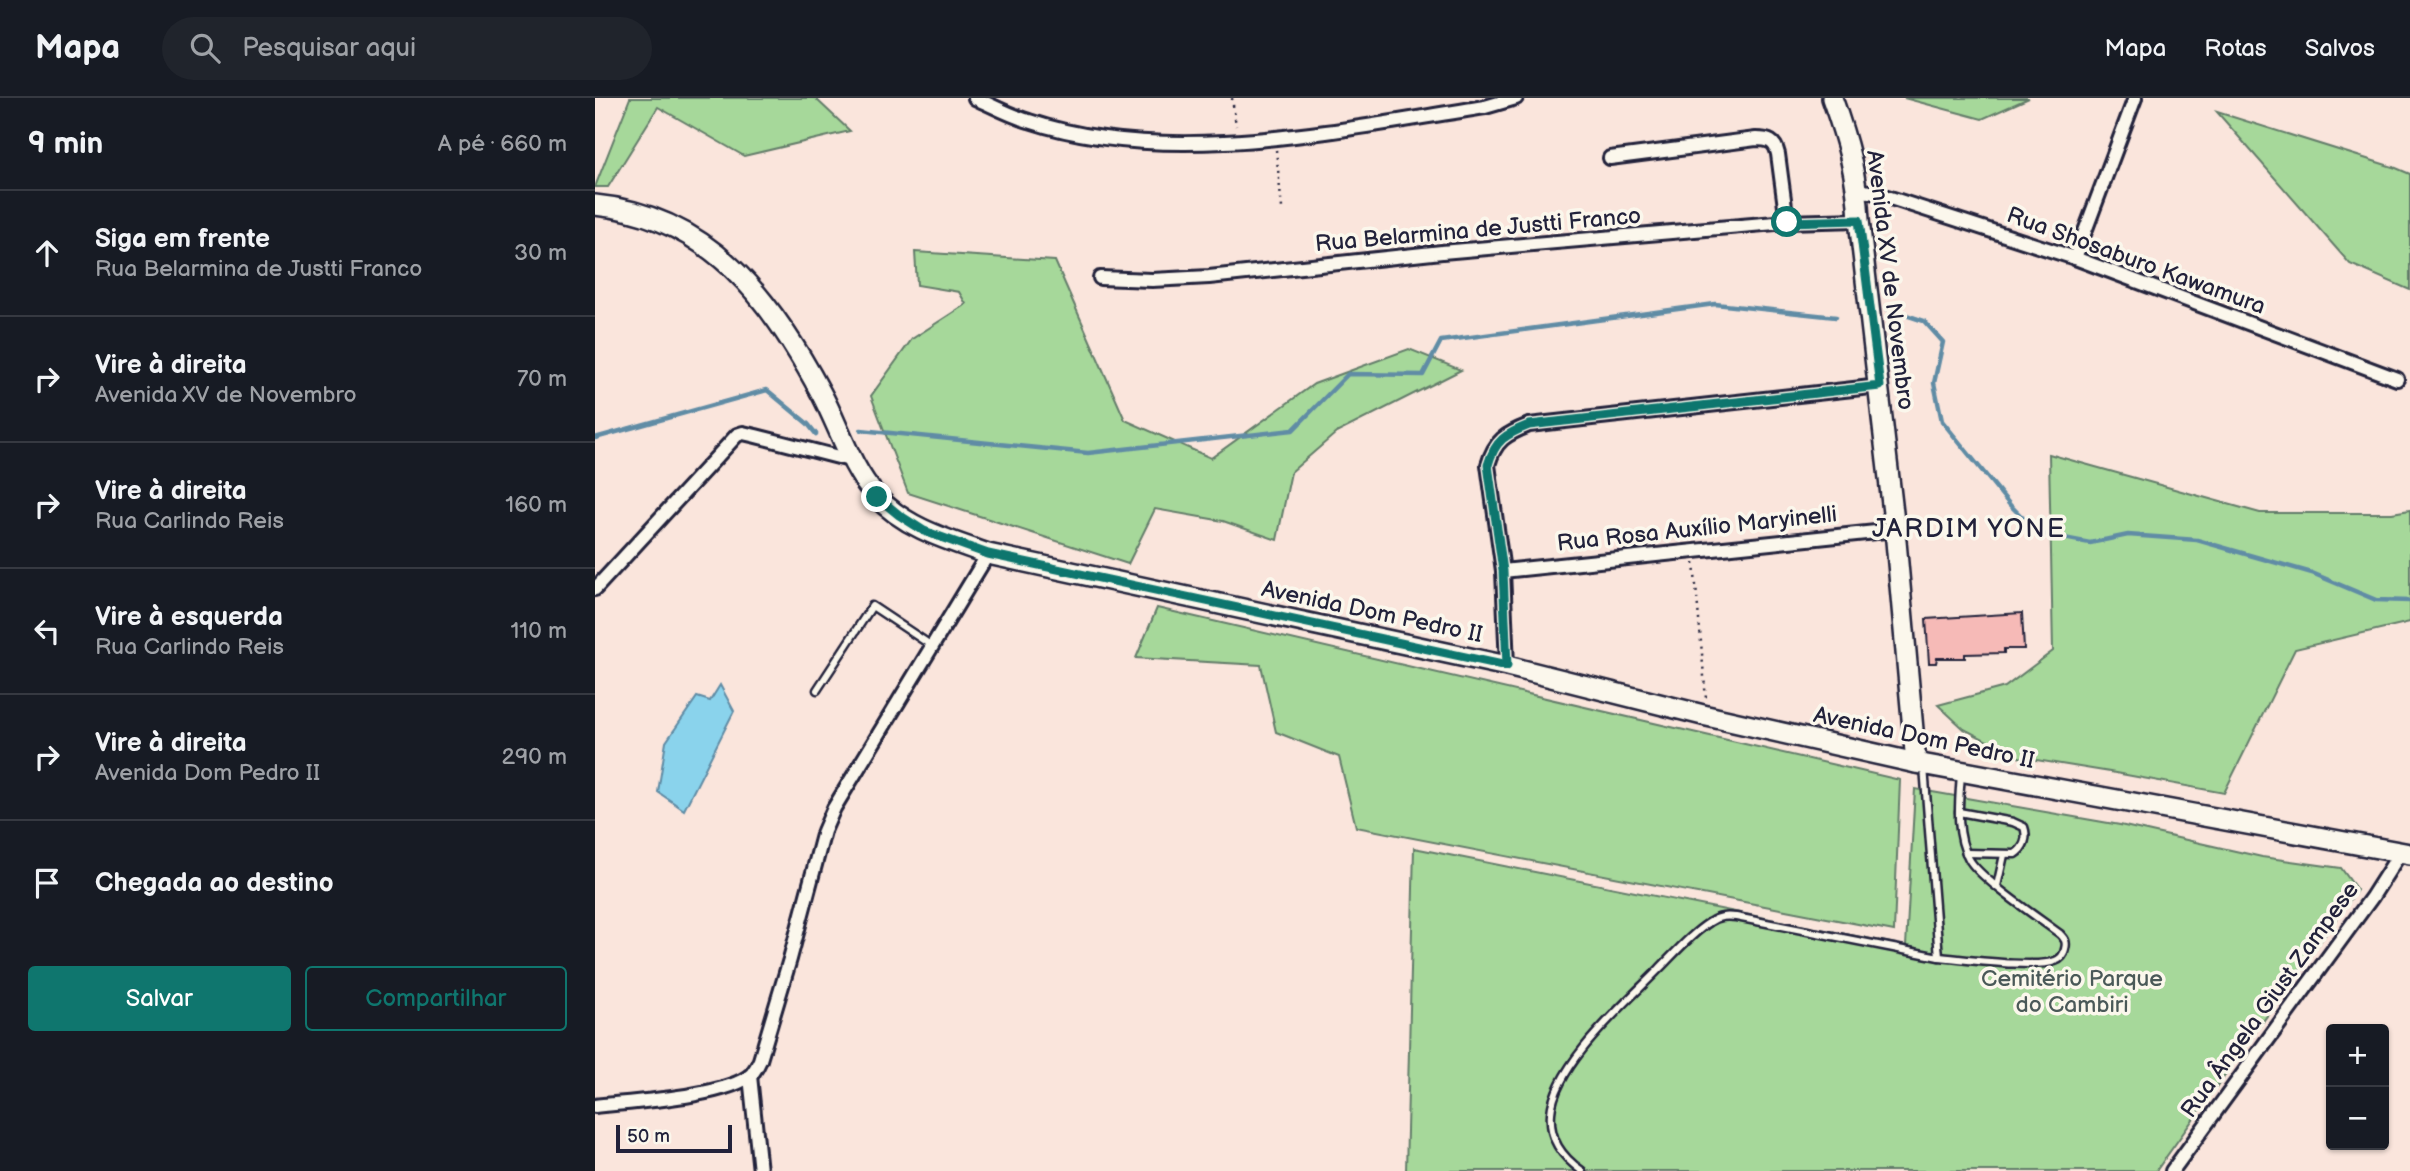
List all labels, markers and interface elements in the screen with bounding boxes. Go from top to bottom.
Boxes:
search box [162,17,652,80]
text: Mapa [35,28,120,68]
icon: search [186,29,224,67]
text: Pesquisar aqui [242,33,416,64]
text: Mapa [2104,34,2166,63]
text: Rotas [2204,34,2267,63]
text: Salvos [2305,34,2375,63]
text: 9 min [28,126,103,162]
text: A pé · 660 m [438,130,567,158]
street label: Avenida XV de Novembro [1860,149,1920,411]
street label: Rua Shosaburo Kawamura [2003,201,2269,321]
street label: Rua Belarmina de Justti Franco [1314,202,1642,258]
route start [1771,206,1802,237]
text: Siga em frente [95,224,270,255]
icon: ahead [28,234,66,272]
text: 30 m [514,239,567,267]
text: Rua Belarmina de Justti Franco [95,255,422,283]
text: Vire à direita [95,350,247,381]
icon: right [28,360,66,398]
text: 70 m [517,365,567,393]
text: Avenida XV de Novembro [95,381,356,409]
text: Vire à direita [95,476,247,507]
route end [861,481,892,512]
icon: right [28,486,66,524]
text: 160 m [505,491,567,519]
street label: Rua Rosa Auxílio Maryinelli [1556,500,1838,558]
text: Rua Carlindo Reis [95,507,284,535]
district label: JARDIM YONE [1872,514,2066,545]
street label: Avenida Dom Pedro II [1259,575,1485,649]
text: Vire à esquerda [95,602,283,633]
icon: left [28,612,66,650]
text: 110 m [510,617,567,645]
text: Rua Carlindo Reis [95,633,284,661]
street label: Avenida Dom Pedro II [1811,701,2037,775]
text: Vire à direita [95,728,247,759]
icon: right [28,738,66,776]
text: 290 m [501,743,567,771]
text: Avenida Dom Pedro II [95,759,320,787]
icon: arrive [28,864,66,902]
text: Chegada ao destino [95,868,333,899]
street label: Rua Ângela Giust Zampese [2175,877,2365,1123]
park label: Cemitério Parque do Cambiri [1981,965,2163,1019]
button: Salvar [28,966,291,1031]
button: Compartilhar [305,966,567,1031]
map controls [2326,1024,2389,1150]
button: + [2326,1024,2389,1087]
button: − [2326,1087,2389,1150]
scale bar [616,1122,731,1154]
text: 50 m [627,1125,670,1148]

